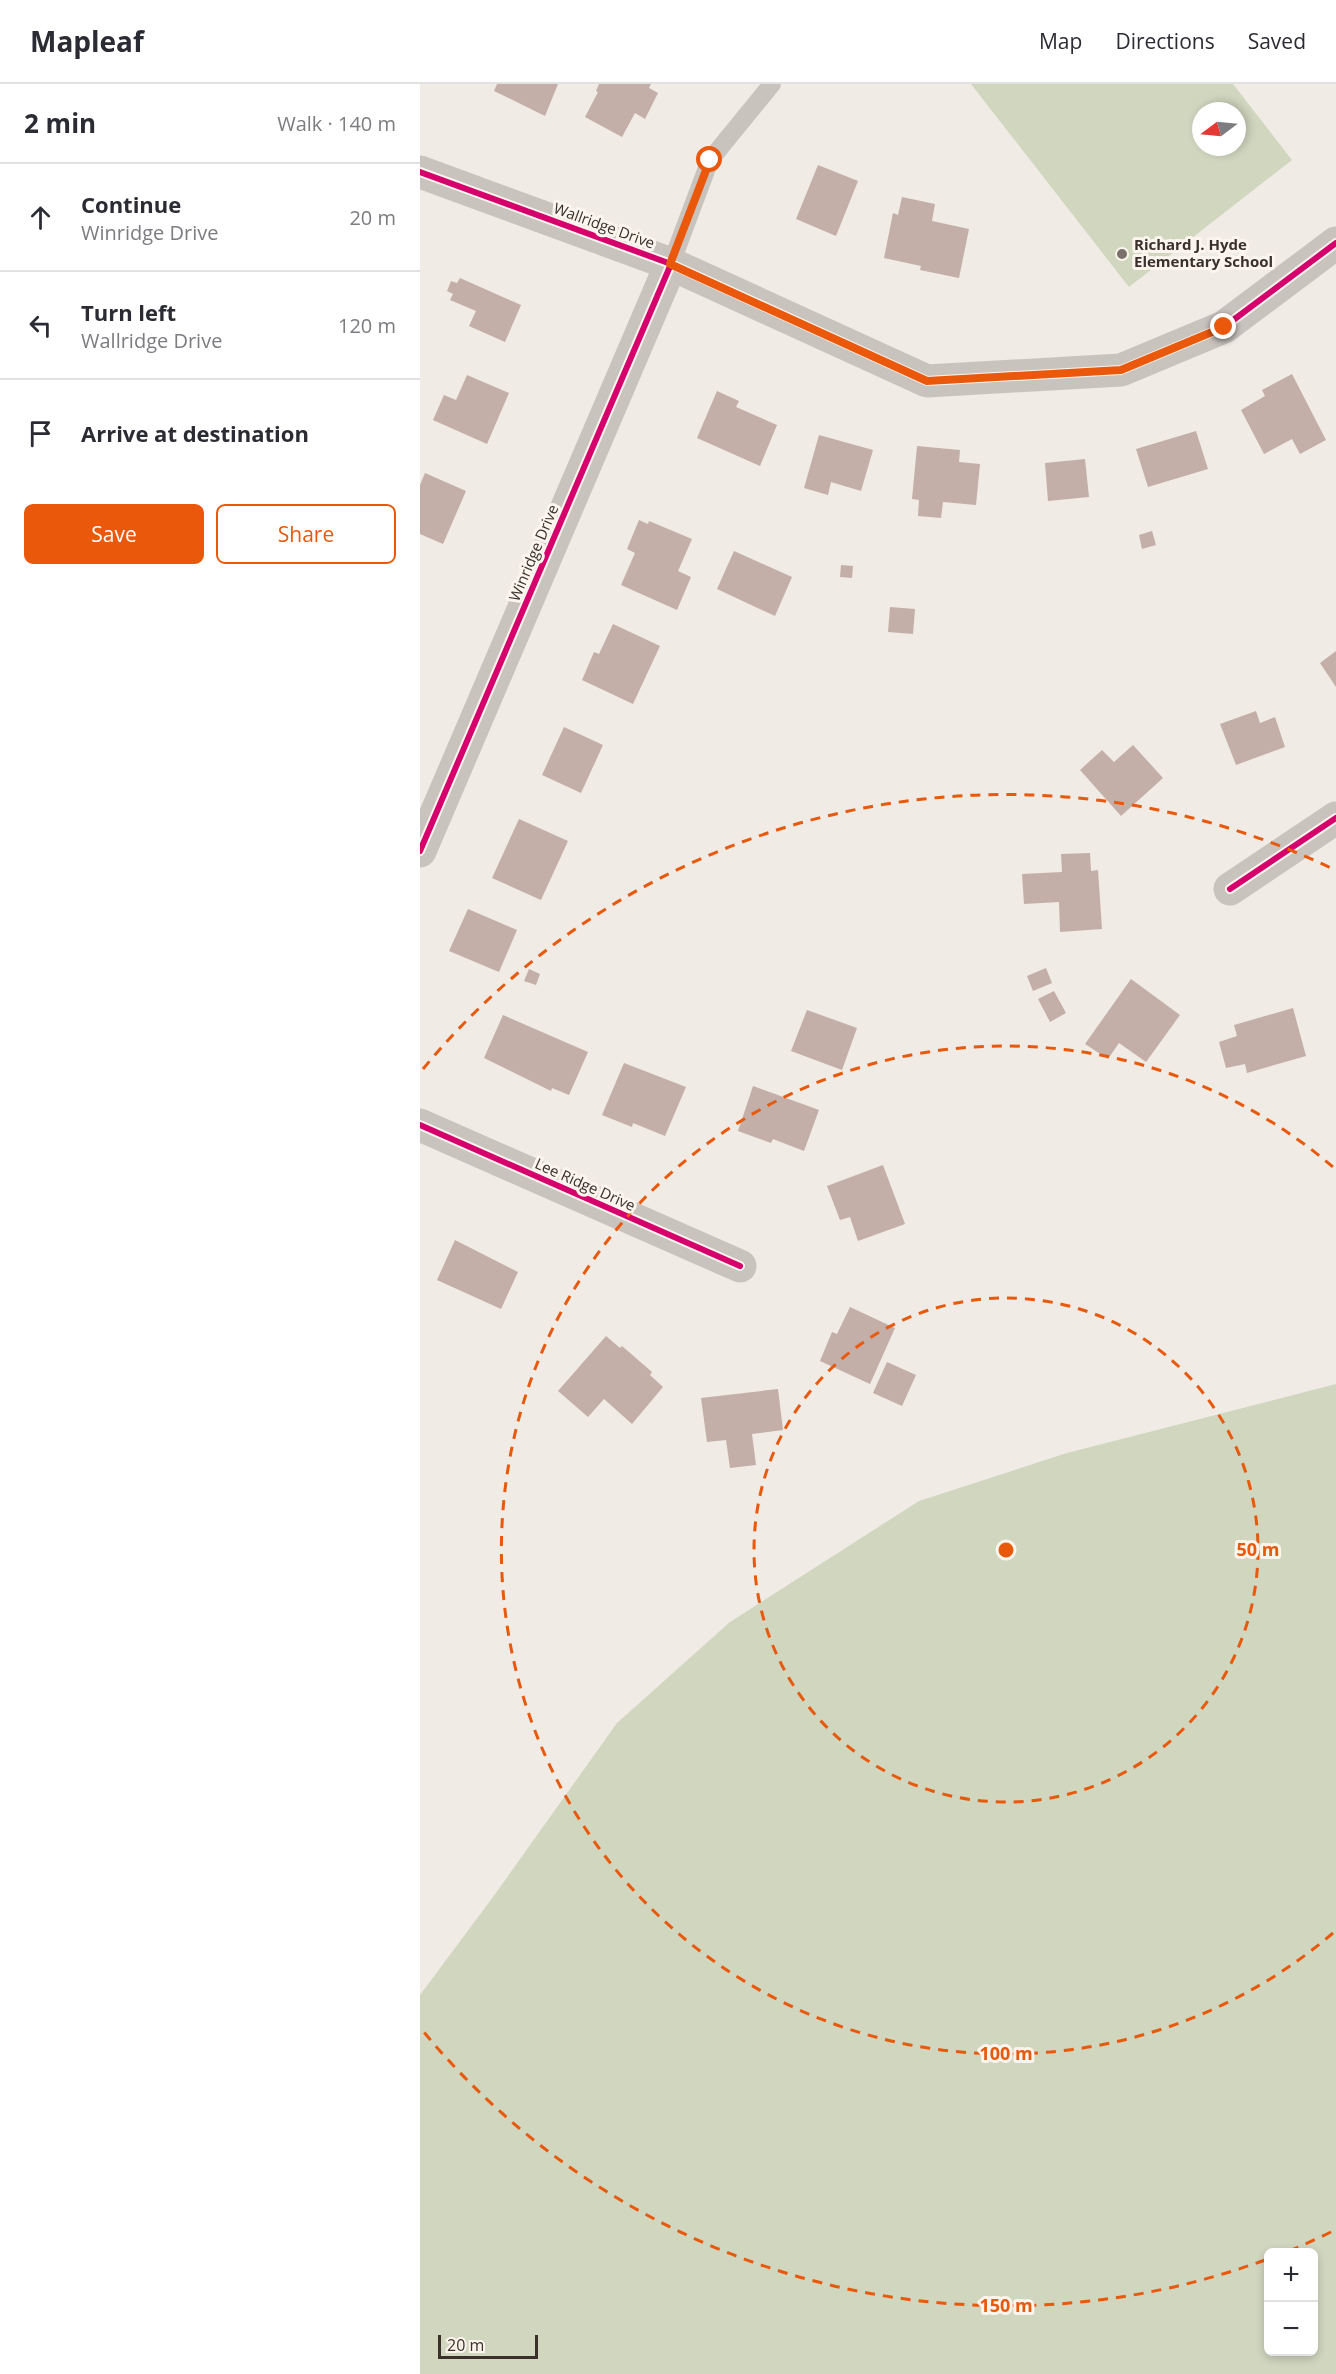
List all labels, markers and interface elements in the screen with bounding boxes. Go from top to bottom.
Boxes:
text: Mapleaf [30,22,144,60]
text: Map [1039,27,1082,55]
text: Directions [1115,27,1215,55]
text: Saved [1248,27,1306,55]
north arrow [1192,102,1246,156]
text: 2 min [24,105,96,141]
text: Walk · 140 m [277,110,396,137]
route start [696,146,722,172]
text: Continue [81,189,181,219]
street label: Wallridge Drive [551,198,658,253]
icon: ahead [24,201,57,234]
text: 20 m [349,204,396,231]
text: Winridge Drive [81,219,218,246]
place label: Richard J. Hyde Elementary School [1134,234,1273,271]
marker: Richard J. Hyde Elementary School [1115,247,1129,261]
text: Turn left [81,297,176,327]
icon: left [24,309,57,342]
text: 120 m [338,312,396,339]
route end [1210,313,1236,339]
text: Wallridge Drive [81,327,222,354]
icon: arrive [24,417,57,450]
text: Arrive at destination [81,418,309,448]
street label: Winridge Drive [504,501,562,604]
button: Save [24,504,204,564]
button: Share [216,504,396,564]
street label: Lee Ridge Drive [532,1153,639,1215]
text: 50 m [1237,1537,1279,1561]
centre of rings [996,1540,1016,1560]
text: 100 m [979,2041,1033,2065]
map controls [1264,2248,1318,2356]
button: + [1264,2248,1318,2302]
text: 150 m [979,2293,1033,2317]
button: − [1264,2302,1318,2356]
scale bar [438,2332,538,2360]
text: 20 m [447,2334,484,2356]

